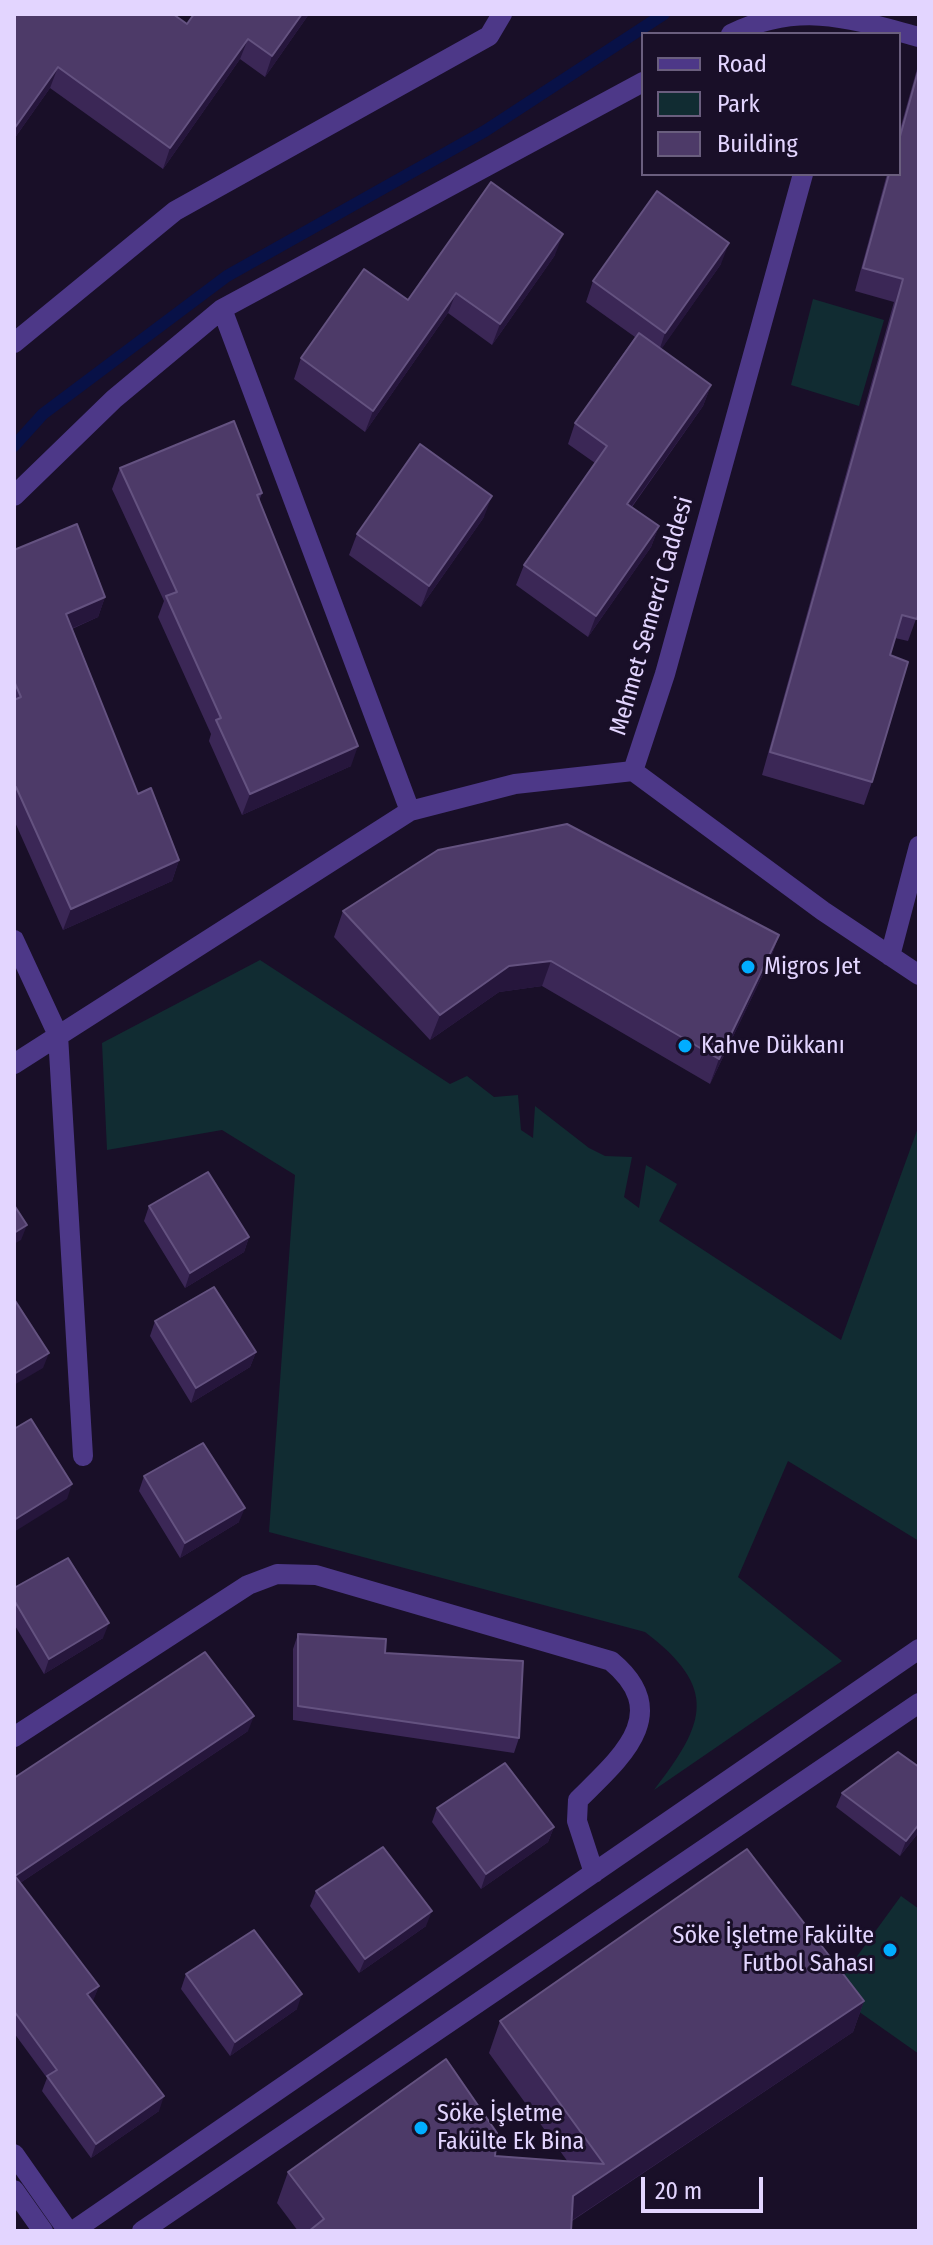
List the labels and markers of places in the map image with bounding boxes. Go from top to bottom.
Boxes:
place label: Migros Jet [764,953,861,981]
marker: Migros Jet [739,958,757,976]
place label: Kahve Dükkanı [701,1032,845,1060]
marker: Kahve Dükkanı [676,1037,694,1055]
place label: Söke İşletme Fakülte Futbol Sahası [673,1922,874,1978]
marker: Söke İşletme Fakülte Futbol Sahası [881,1941,899,1959]
place label: Söke İşletme Fakülte Ek Bina [437,2100,584,2156]
marker: Söke İşletme Fakülte Ek Bina [412,2119,430,2137]

